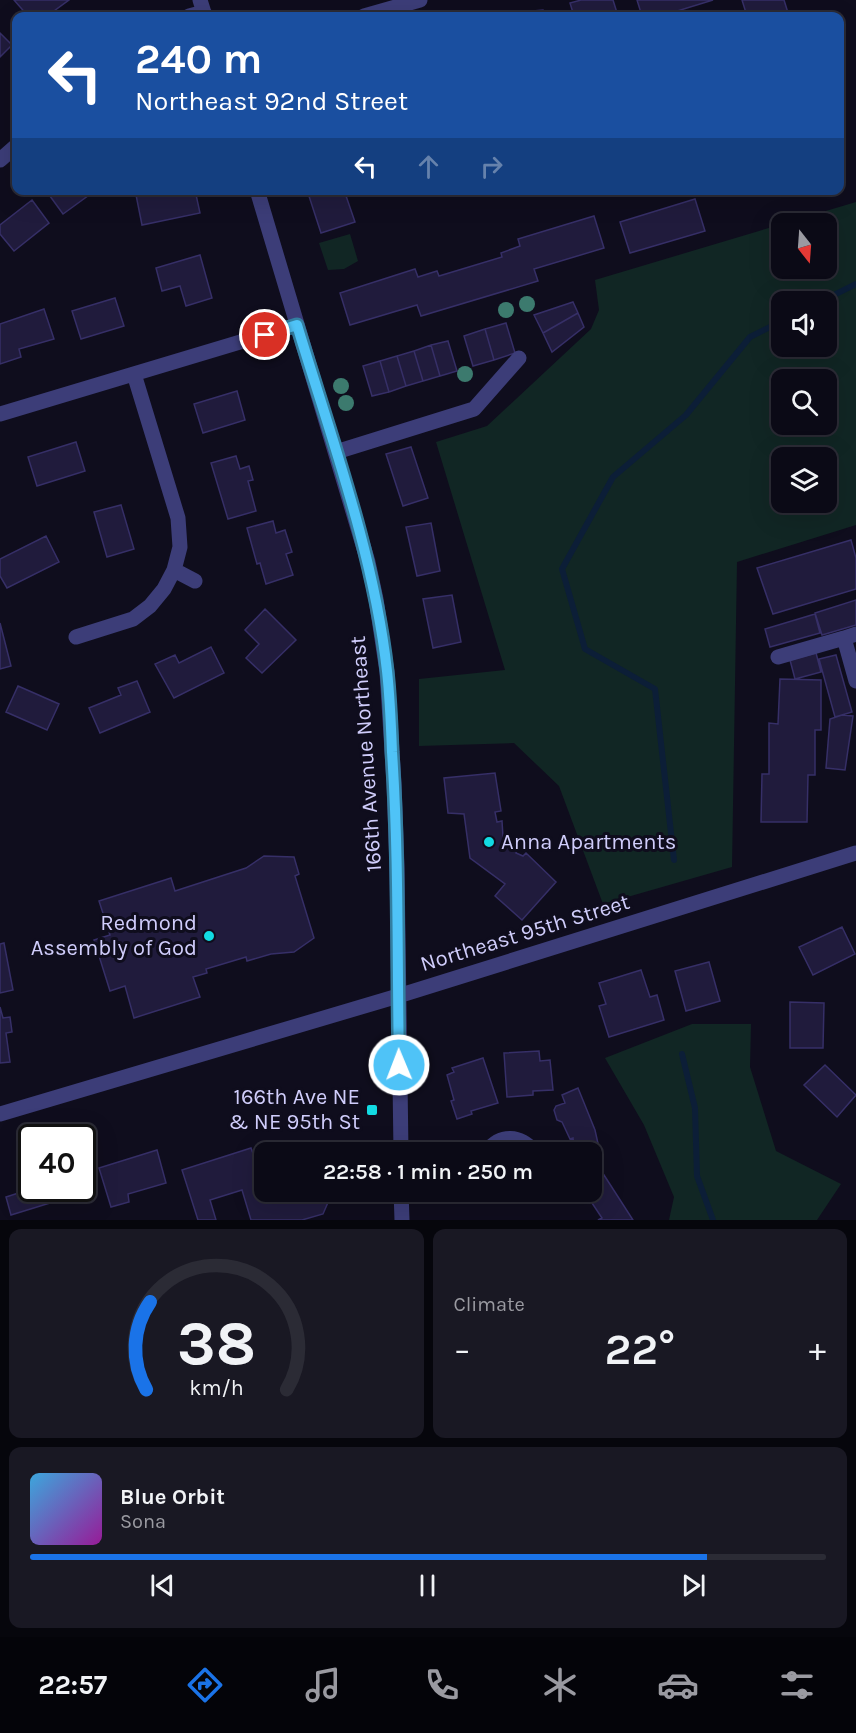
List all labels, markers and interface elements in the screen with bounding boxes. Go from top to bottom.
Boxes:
text: 240 m [135,34,262,84]
icon: left [36,36,114,114]
text: Northeast 92nd Street [135,85,408,117]
icon: left [349,150,382,183]
icon: ahead [412,150,445,183]
icon: right [475,150,508,183]
north arrow [771,213,837,279]
map controls [771,213,837,513]
button: sound [771,291,837,357]
pin [239,309,290,360]
icon: arrive [248,318,281,351]
button: search [771,369,837,435]
button: layers [771,447,837,513]
street label: 166th Avenue Northeast [345,635,387,873]
place label: Anna Apartments [501,829,676,855]
marker: Anna Apartments [482,835,496,849]
street label: Northeast 95th Street [417,889,633,977]
place label: Redmond Assembly of God [31,910,197,961]
marker: Redmond Assembly of God [202,929,216,943]
position arrow [367,1033,431,1097]
place label: 166th Ave NE & NE 95th St [228,1084,360,1135]
marker: 166th Ave NE & NE 95th St [365,1103,379,1117]
speed limit sign: 40 [18,1124,96,1202]
text: 22:58 · 1 min · 250 m [323,1159,533,1185]
text: Climate [454,1293,525,1316]
text: 38 [177,1307,256,1380]
text: 22° [604,1323,675,1375]
text: − [454,1330,471,1368]
text: + [809,1330,826,1368]
text: km/h [189,1376,243,1401]
text: Blue Orbit [120,1484,225,1510]
text: Sona [120,1510,166,1533]
icon: previous [146,1569,179,1602]
icon: pause [411,1569,444,1602]
icon: next [677,1569,710,1602]
icon: directions [184,1664,226,1706]
icon: music [302,1664,344,1706]
icon: phone [421,1664,463,1706]
icon: climate [539,1664,581,1706]
icon: car [657,1664,699,1706]
icon: filters [776,1664,818,1706]
text: 22:57 [38,1669,107,1701]

